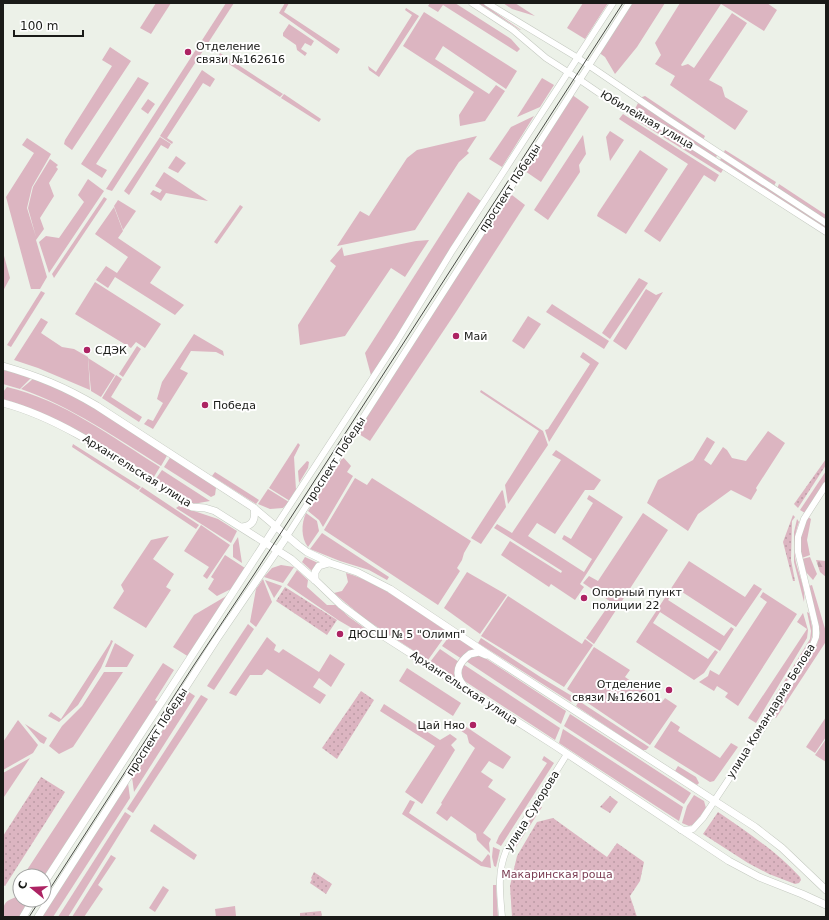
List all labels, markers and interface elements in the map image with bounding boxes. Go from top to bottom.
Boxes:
scale bar [14,12,83,38]
text: 100 m [20,19,58,33]
place label: Отделение связи №162616 [196,40,285,66]
marker: Отделение связи №162616 [183,47,193,57]
street label: Юбилейная улица [598,88,696,152]
street label: проспект Победы [477,142,543,234]
place label: Май [464,330,487,343]
marker: Май [451,331,461,341]
place label: СДЭК [95,344,127,357]
marker: СДЭК [82,345,92,355]
place label: Победа [213,399,256,412]
marker: Победа [200,400,210,410]
street label: проспект Победы [302,415,368,507]
street label: Архангельская улица [80,432,194,510]
place label: Опорный пункт полиции 22 [592,586,683,612]
marker: Опорный пункт полиции 22 [579,593,589,603]
place label: ДЮСШ № 5 "Олимп" [348,628,465,641]
marker: ДЮСШ № 5 "Олимп" [335,629,345,639]
street label: улица Командарма Белова [724,641,818,781]
street label: Архангельская улица [408,648,520,728]
place label: Отделение связи №162601 [572,678,661,704]
marker: Отделение связи №162601 [664,685,674,695]
street label: проспект Победы [124,686,190,778]
place label: Цай Няо [417,719,465,732]
marker: Цай Няо [468,720,478,730]
street label: улица Суворова [502,768,562,854]
north arrow [12,868,52,908]
park label: Макаринская роща [501,868,613,881]
text: С [16,879,30,891]

